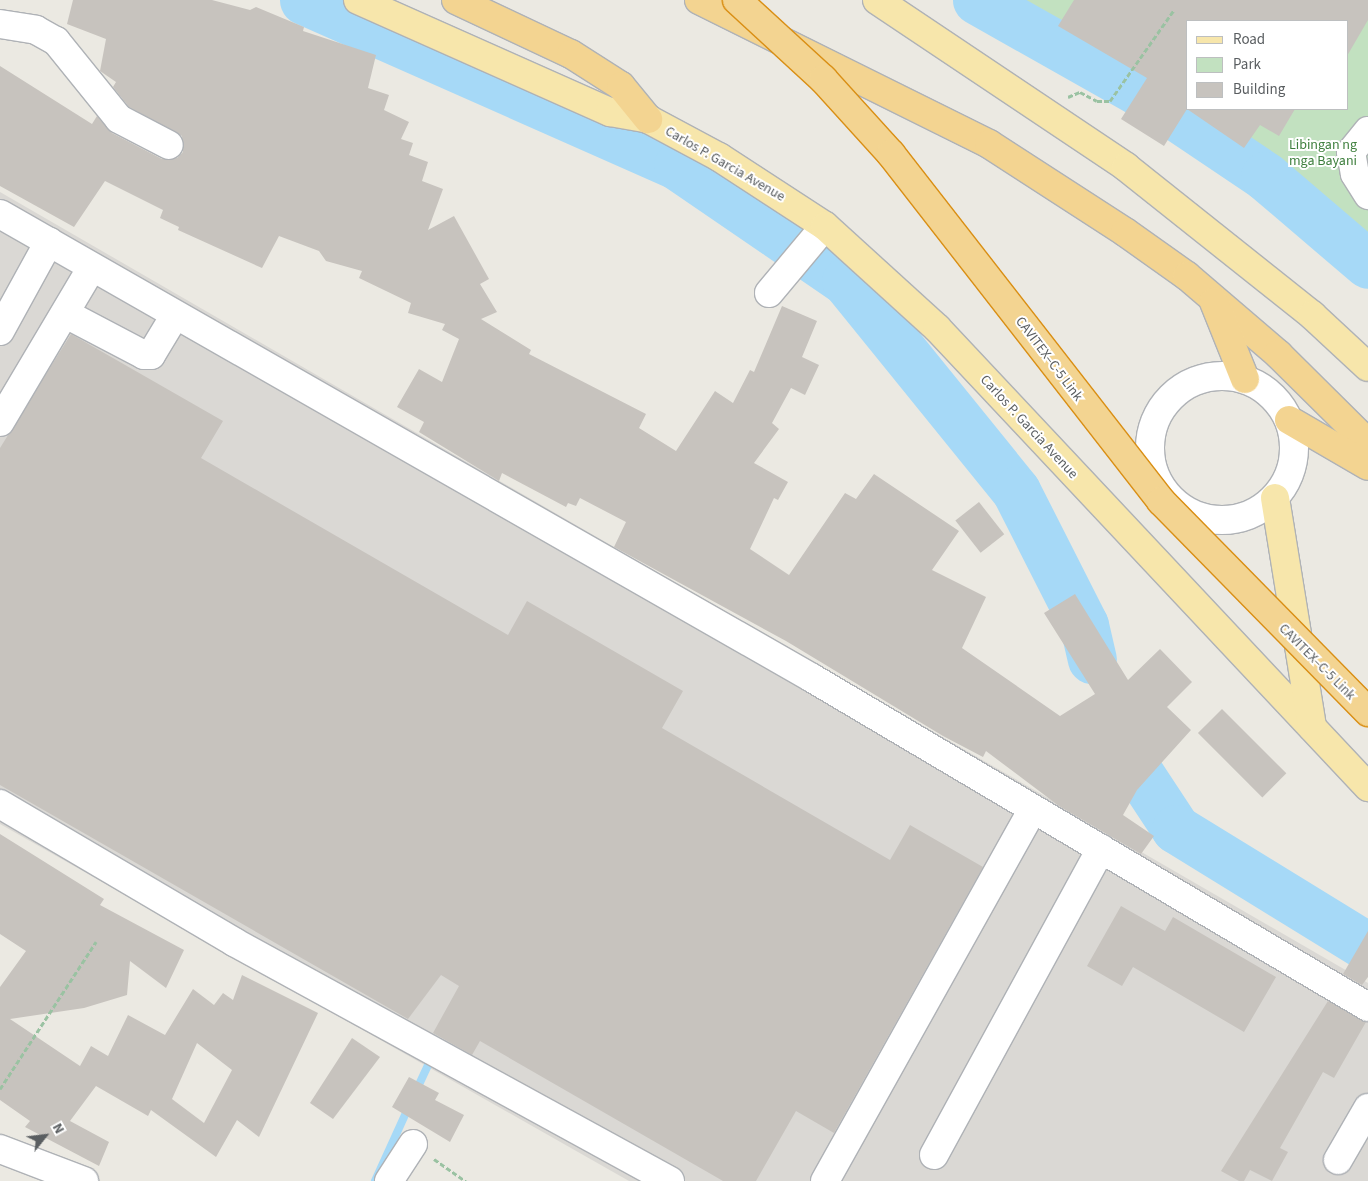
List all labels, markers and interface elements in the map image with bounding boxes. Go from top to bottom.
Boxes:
legend [1186,20,1348,110]
text: Road [1233,29,1265,50]
text: Park [1233,54,1261,75]
text: Building [1233,79,1285,100]
street label: Carlos P. Garcia Avenue [662,123,788,205]
park label: Libingan ng mga Bayani [1289,137,1357,170]
street label: CAVITEX–C-5 Link [1012,314,1086,404]
street label: Carlos P. Garcia Avenue [977,372,1081,482]
street label: CAVITEX–C-5 Link [1275,620,1359,704]
north arrow [20,1111,70,1161]
text: N [47,1120,69,1138]

